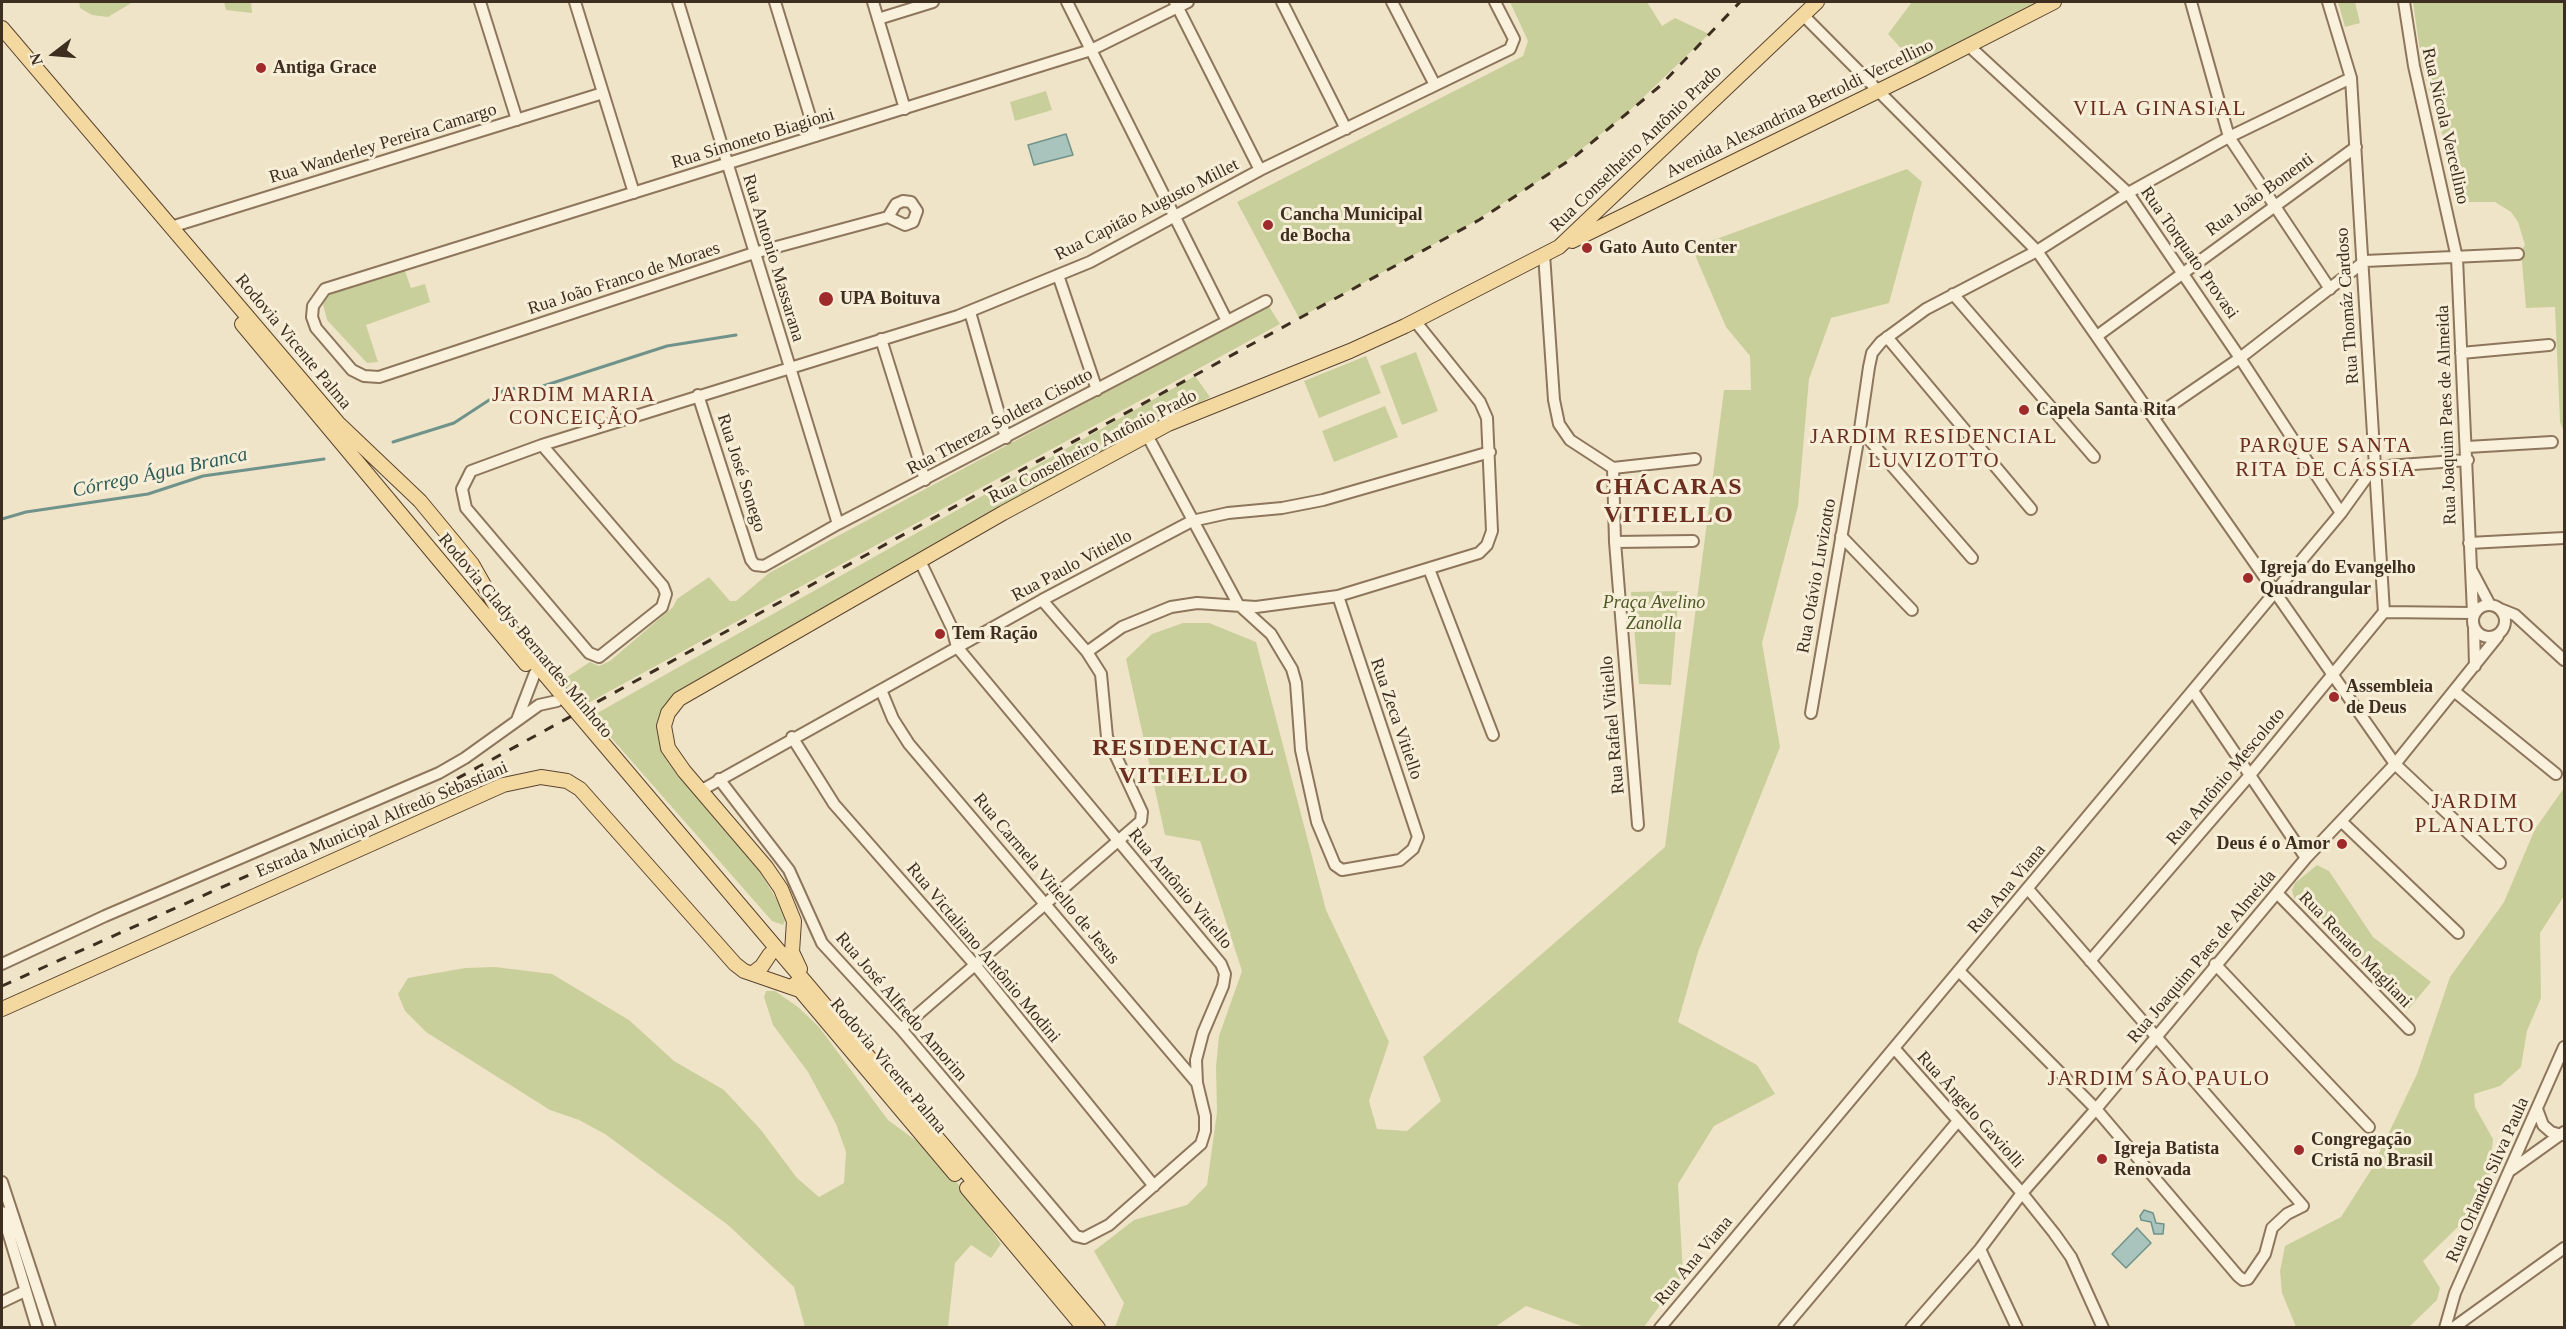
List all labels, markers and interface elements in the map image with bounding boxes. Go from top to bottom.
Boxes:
north arrow [24,24,84,84]
street label: Avenida Alexandrina Bertoldi Vercellino [1663,35,1937,183]
street label: Rua Nicola Vercellino [2416,46,2474,206]
text: N [26,51,46,67]
place label: Antiga Grace [273,57,376,79]
marker: Antiga Grace [254,61,268,75]
street label: Rua Conselheiro Antônio Prado [1546,61,1726,237]
district label: VILA GINASIAL [2073,96,2247,122]
street label: Rua Wanderley Pereira Camargo [267,99,499,189]
street label: Rua Simoneto Biagioni [669,104,837,174]
street label: Rua João Bonenti [2202,149,2318,241]
street label: Rua Capitão Augusto Millet [1051,154,1243,266]
street label: Rua Antonio Massarana [737,172,809,344]
street label: Rua Torquato Provasi [2135,183,2243,323]
place label: Cancha Municipal de Bocha [1280,204,1423,246]
marker: Cancha Municipal de Bocha [1261,218,1275,232]
street label: Rua Thomáz Cardoso [2332,227,2364,385]
place label: Gato Auto Center [1599,237,1737,259]
street label: Rua João Franco de Moraes [525,238,723,320]
marker: Gato Auto Center [1580,241,1594,255]
street label: Rodovia Vicente Palma [230,270,356,414]
place label: UPA Boituva [840,288,940,310]
marker: UPA Boituva [817,290,835,308]
street label: Rua Joaquim Paes de Almeida [2432,305,2462,525]
street label: Rua Thereza Soldera Cisotto [903,364,1097,480]
district label: JARDIM MARIA CONCEIÇÃO [492,384,656,431]
street label: Rua Conselheiro Antônio Prado [985,385,1201,509]
place label: Capela Santa Rita [2036,399,2176,421]
marker: Capela Santa Rita [2017,403,2031,417]
street label: Rua José Sonego [712,411,770,535]
district label: JARDIM RESIDENCIAL LUVIZOTTO [1810,424,2058,474]
district label: PARQUE SANTA RITA DE CÁSSIA [2235,433,2417,483]
water label: Córrego Água Branca [70,443,250,503]
district label: CHÁCARAS VITIELLO [1595,474,1743,530]
street label: Rua Otávio Luvizotto [1793,497,1841,655]
street label: Rua Paulo Vitiello [1008,525,1136,607]
street label: Rodovia Gladys Bernardes Minhoto [433,529,617,743]
place label: Igreja do Evangelho Quadrangular [2260,557,2416,600]
marker: Igreja do Evangelho Quadrangular [2241,571,2255,585]
park label: Praça Avelino Zanolla [1603,592,1705,634]
place label: Tem Ração [952,623,1038,645]
marker: Tem Ração [933,627,947,641]
street label: Rua Rafael Vitiello [1596,655,1630,795]
street label: Rua Zeca Vitiello [1365,656,1427,782]
place label: Assembleia de Deus [2346,676,2433,718]
marker: Assembleia de Deus [2327,690,2341,704]
street label: Rua Antônio Mescoloto [2162,704,2290,850]
district label: RESIDENCIAL VITIELLO [1092,735,1276,791]
street label: Estrada Municipal Alfredo Sebastiani [253,757,511,883]
street label: Rua Carmela Vitiello de Jesus [968,789,1124,969]
district label: JARDIM PLANALTO [2415,789,2535,839]
street label: Rua Antônio Vitiello [1123,824,1237,954]
place label: Deus é o Amor [2217,833,2330,855]
marker: Deus é o Amor [2335,837,2349,851]
street label: Rua Ana Viana [1963,840,2051,938]
street label: Rua Victaliano Antônio Modini [901,859,1065,1047]
street label: Rua Joaquim Paes de Almeida [2123,866,2281,1048]
street label: Rua Renato Magliani [2294,887,2416,1013]
street label: Rua José Alfredo Amorim [830,928,972,1086]
street label: Rodovia Vicente Palma [825,994,951,1138]
street label: Rua Ângelo Gaviolli [1912,1047,2028,1173]
district label: JARDIM SÃO PAULO [2048,1066,2270,1092]
street label: Rua Orlando Silva Paula [2442,1094,2534,1266]
place label: Congregação Cristã no Brasil [2311,1129,2433,1172]
place label: Igreja Batista Renovada [2114,1138,2219,1180]
marker: Congregação Cristã no Brasil [2292,1143,2306,1157]
marker: Igreja Batista Renovada [2095,1152,2109,1166]
street label: Rua Ana Viana [1650,1212,1738,1310]

